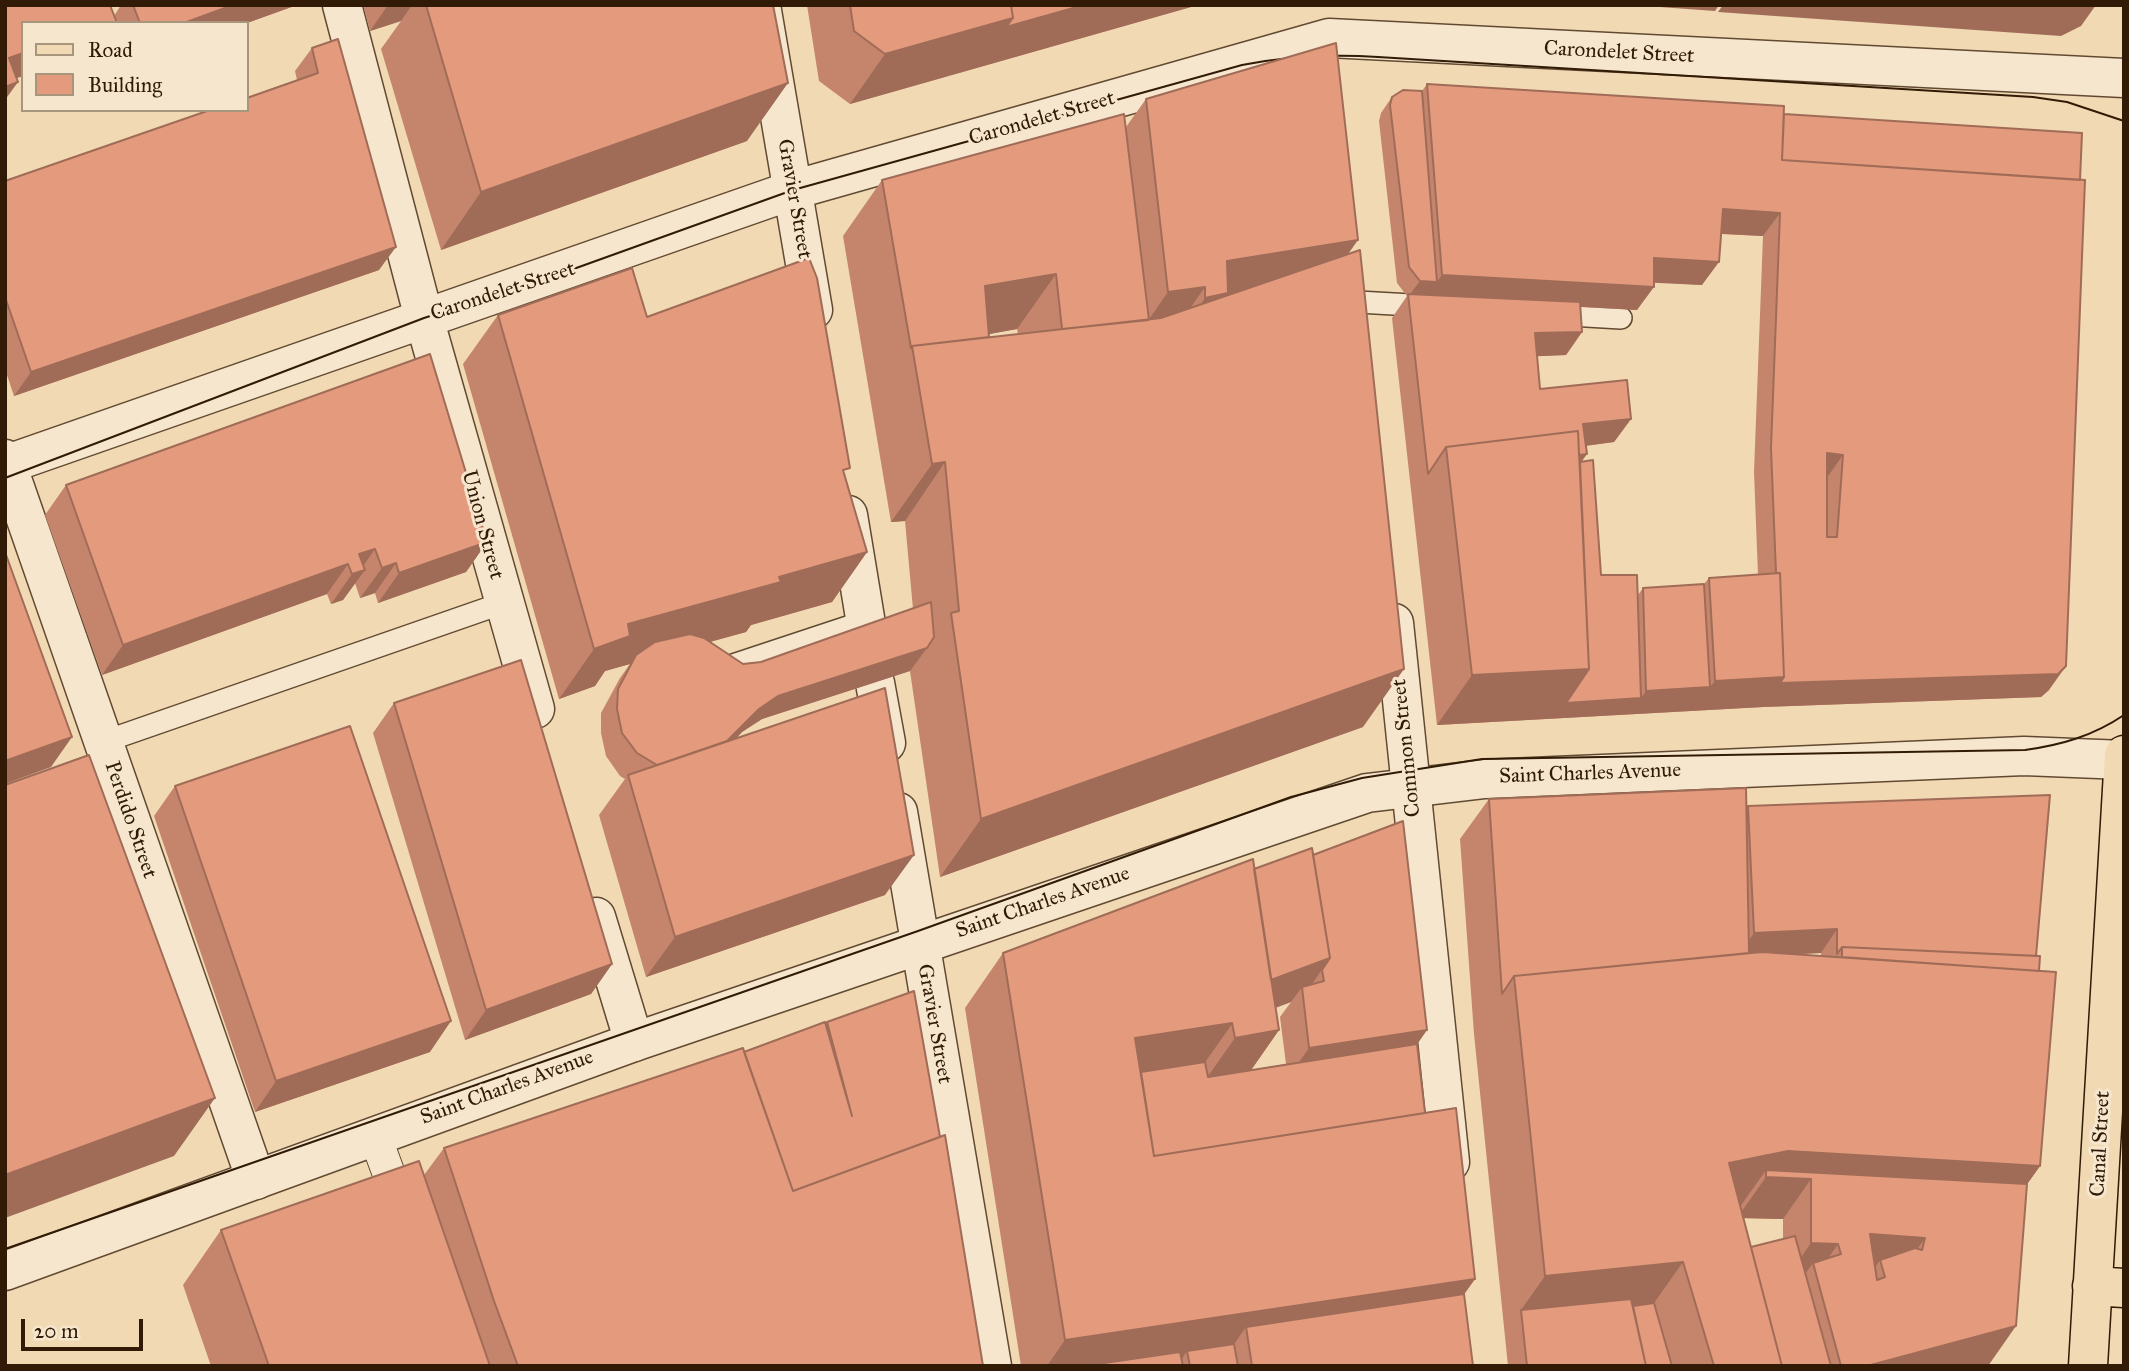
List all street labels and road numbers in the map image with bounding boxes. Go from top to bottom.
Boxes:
street label: Carondelet Street [1543,36,1695,70]
street label: Carondelet Street [966,86,1118,152]
street label: Gravier Street [771,137,817,261]
street label: Carondelet Street [427,257,579,327]
street label: Union Street [455,468,509,582]
street label: Common Street [1387,678,1427,818]
street label: Perdido Street [98,758,162,882]
street label: Saint Charles Avenue [1499,758,1681,790]
street label: Saint Charles Avenue [953,861,1133,945]
street label: Gravier Street [911,962,957,1086]
street label: Saint Charles Avenue [417,1045,597,1131]
street label: Canal Street [2086,1091,2116,1197]

